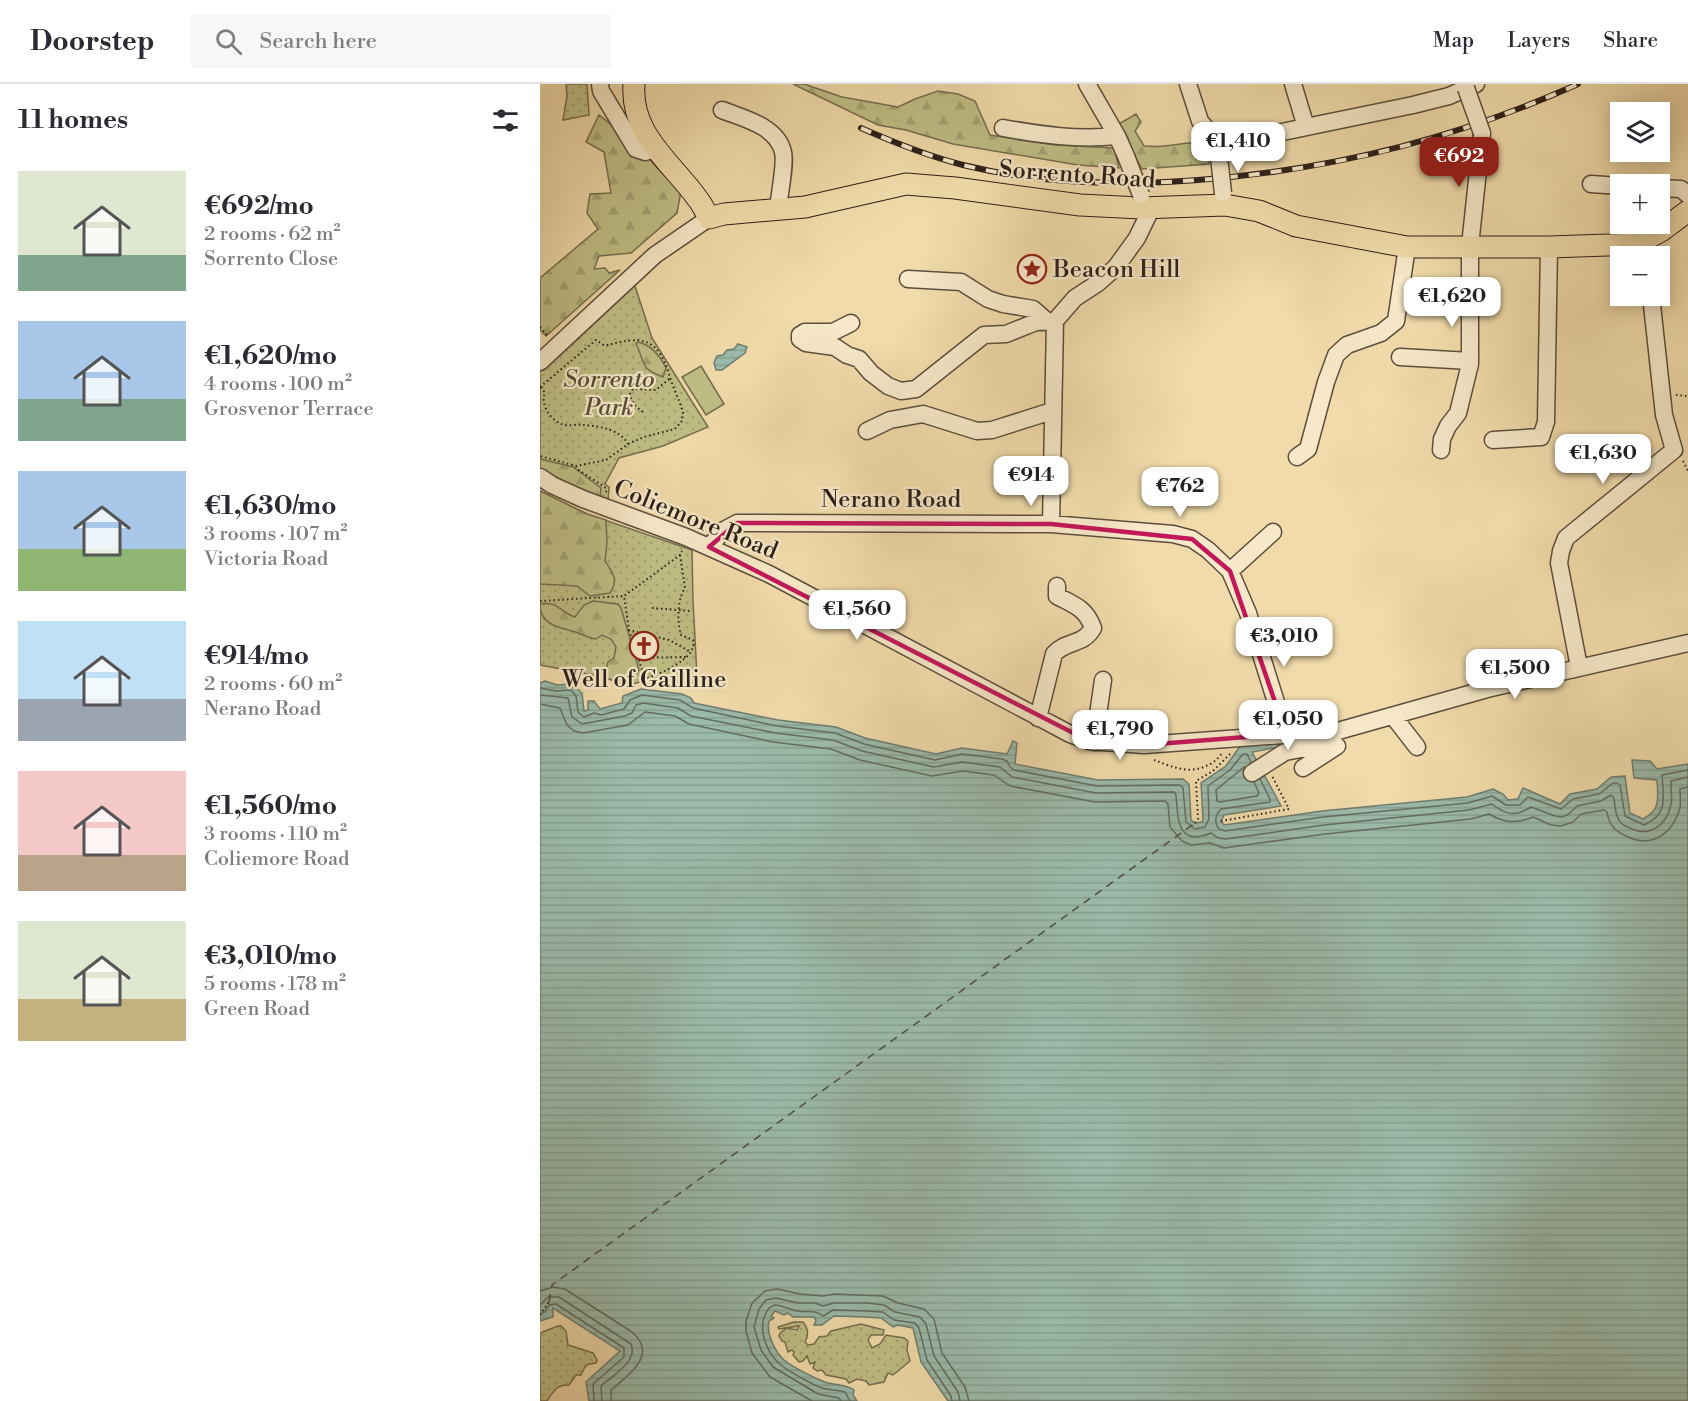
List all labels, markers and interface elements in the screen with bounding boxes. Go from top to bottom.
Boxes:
search box [191,14,611,68]
text: Doorstep [30,24,155,59]
icon: search [212,25,245,58]
text: Search here [260,28,377,55]
text: Map [1433,28,1474,54]
text: Layers [1507,28,1570,54]
text: Share [1603,28,1658,54]
map controls [1610,102,1670,306]
button: layers [1610,102,1670,162]
text: 11 homes [18,104,128,136]
icon: filters [489,104,522,137]
pin: €1,410 [1189,122,1287,173]
text: €1,410 [1205,129,1271,154]
pin: €692 [1423,137,1495,188]
text: €692 [1434,144,1484,169]
street label: Sorrento Road [998,155,1157,195]
button: + [1610,174,1670,234]
text: €692/mo [204,190,314,222]
icon: home [66,195,138,267]
text: 2 rooms · 62 m² [204,222,340,247]
button: − [1610,246,1670,306]
text: Sorrento Close [204,247,338,272]
place icon: Beacon Hill [1016,253,1048,285]
place label: Beacon Hill [1052,255,1180,285]
pin: €1,620 [1403,277,1501,328]
text: €1,620 [1418,284,1486,309]
text: €1,620/mo [204,340,337,372]
icon: home [66,345,138,417]
park label: Sorrento Park [563,365,655,423]
text: 4 rooms · 100 m² [204,372,352,397]
text: Grosvenor Terrace [204,397,373,422]
pin: €1,630 [1554,434,1652,485]
text: €1,630 [1569,441,1637,466]
pin: €914 [995,456,1067,507]
text: €914 [1007,463,1055,488]
pin: €762 [1144,467,1216,518]
street label: Coliemore Road [609,473,782,567]
text: €762 [1155,474,1205,499]
street label: Nerano Road [821,485,962,515]
text: €1,630/mo [204,490,337,522]
icon: home [66,495,138,567]
text: 3 rooms · 107 m² [204,522,348,547]
text: Victoria Road [204,547,328,572]
pin: €1,560 [808,590,906,641]
text: €1,560 [823,597,891,622]
pin: €3,010 [1235,617,1333,668]
text: €3,010 [1250,624,1318,649]
church icon: Well of Gailline [628,630,660,662]
text: €914/mo [204,640,309,672]
icon: home [66,645,138,717]
pin: €1,500 [1466,649,1564,700]
text: €1,500 [1480,656,1550,681]
place label: Well of Gailline [561,665,726,695]
text: 2 rooms · 60 m² [204,672,342,697]
text: Nerano Road [204,697,321,722]
pin: €1,050 [1239,700,1337,751]
text: €1,050 [1253,707,1323,732]
pin: €1,790 [1071,710,1169,761]
text: €1,790 [1086,717,1154,742]
text: €1,560/mo [204,790,337,822]
icon: home [66,795,138,867]
text: 3 rooms · 110 m² [204,822,347,847]
text: Coliemore Road [204,847,349,872]
text: €3,010/mo [204,940,337,972]
icon: home [66,945,138,1017]
text: 5 rooms · 178 m² [204,972,346,997]
text: Green Road [204,997,310,1022]

